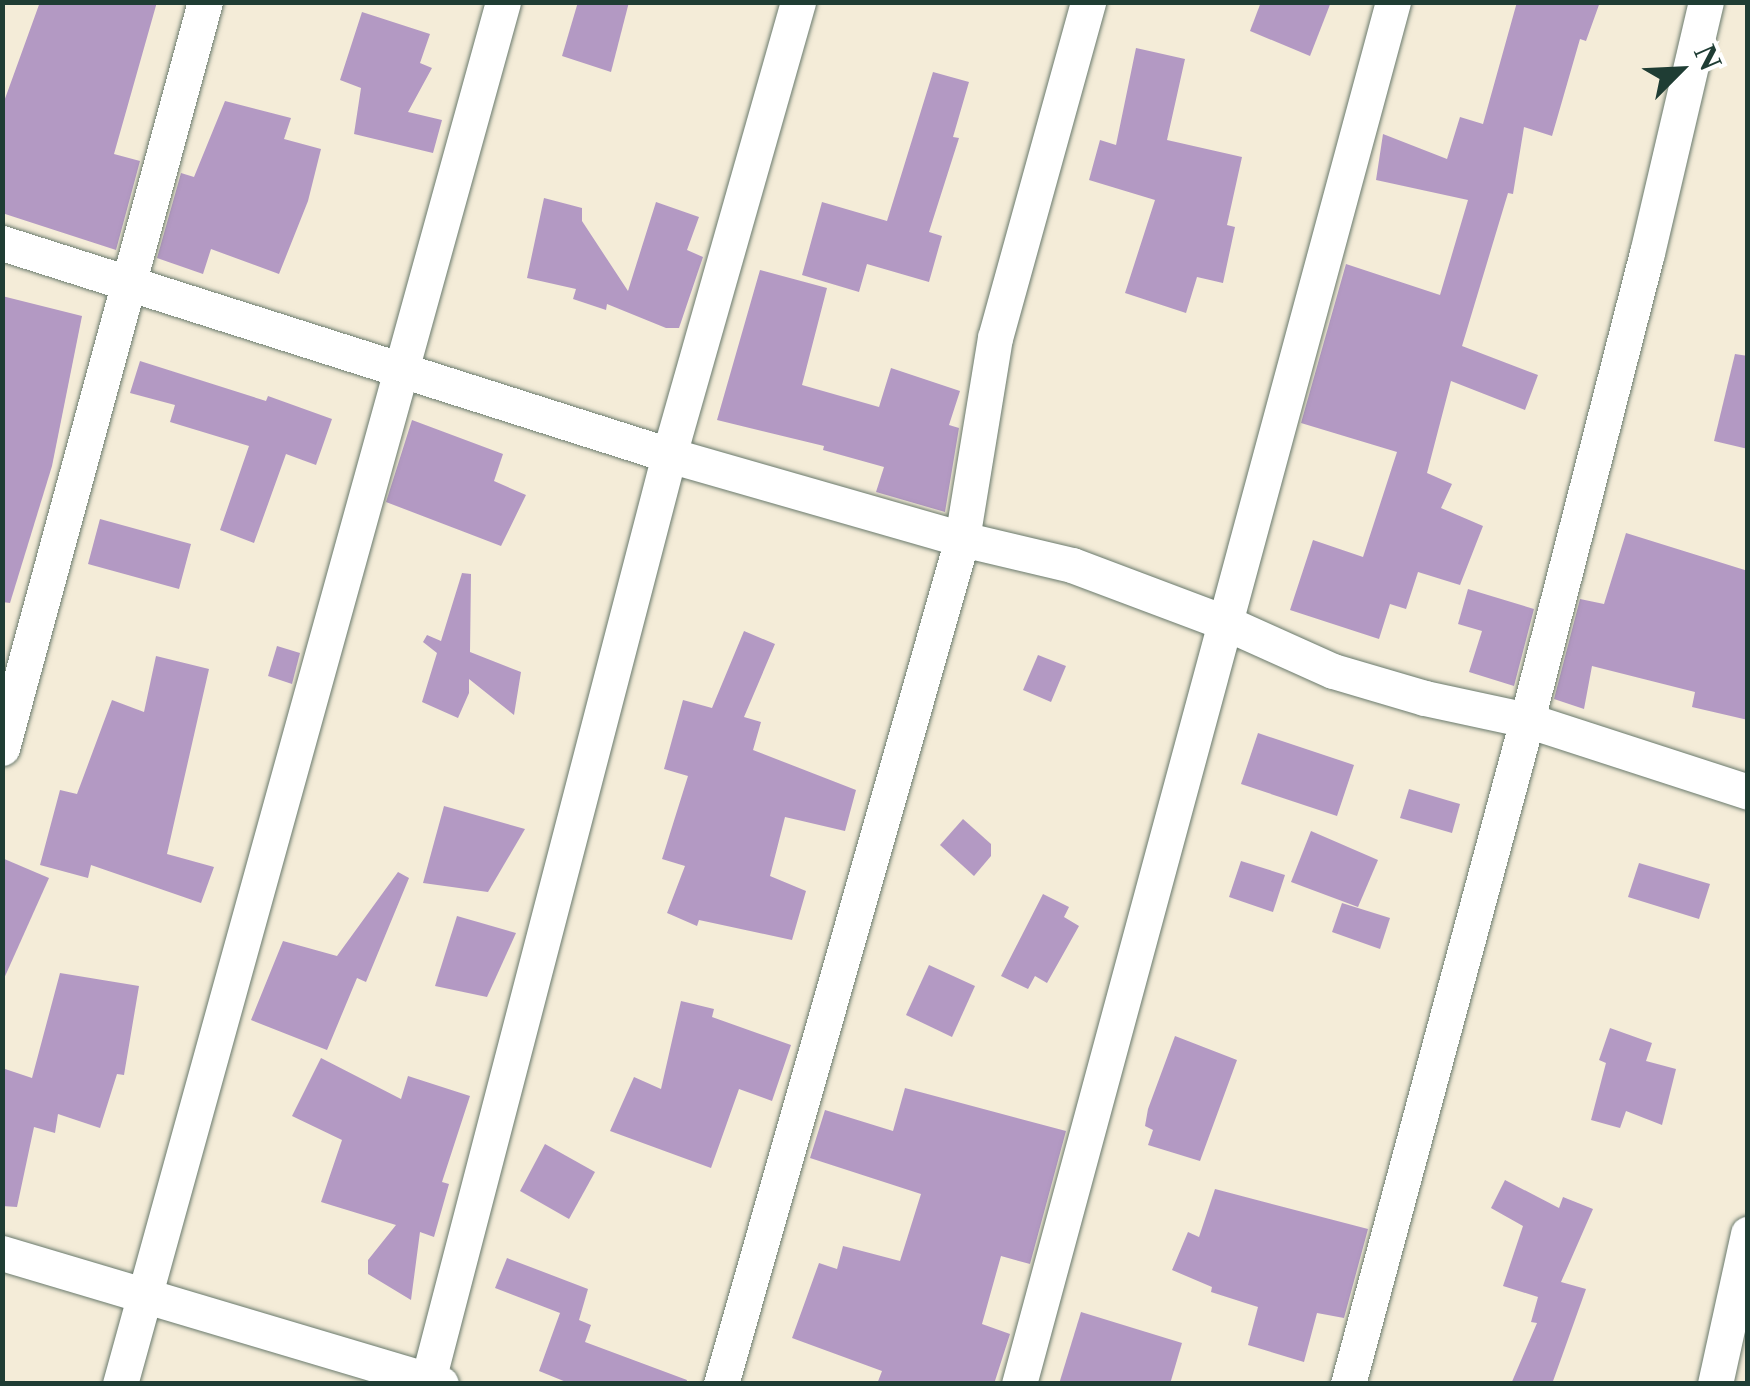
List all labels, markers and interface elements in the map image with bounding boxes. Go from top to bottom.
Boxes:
north arrow [1630,20,1730,120]
text: N [1687,40,1728,76]

